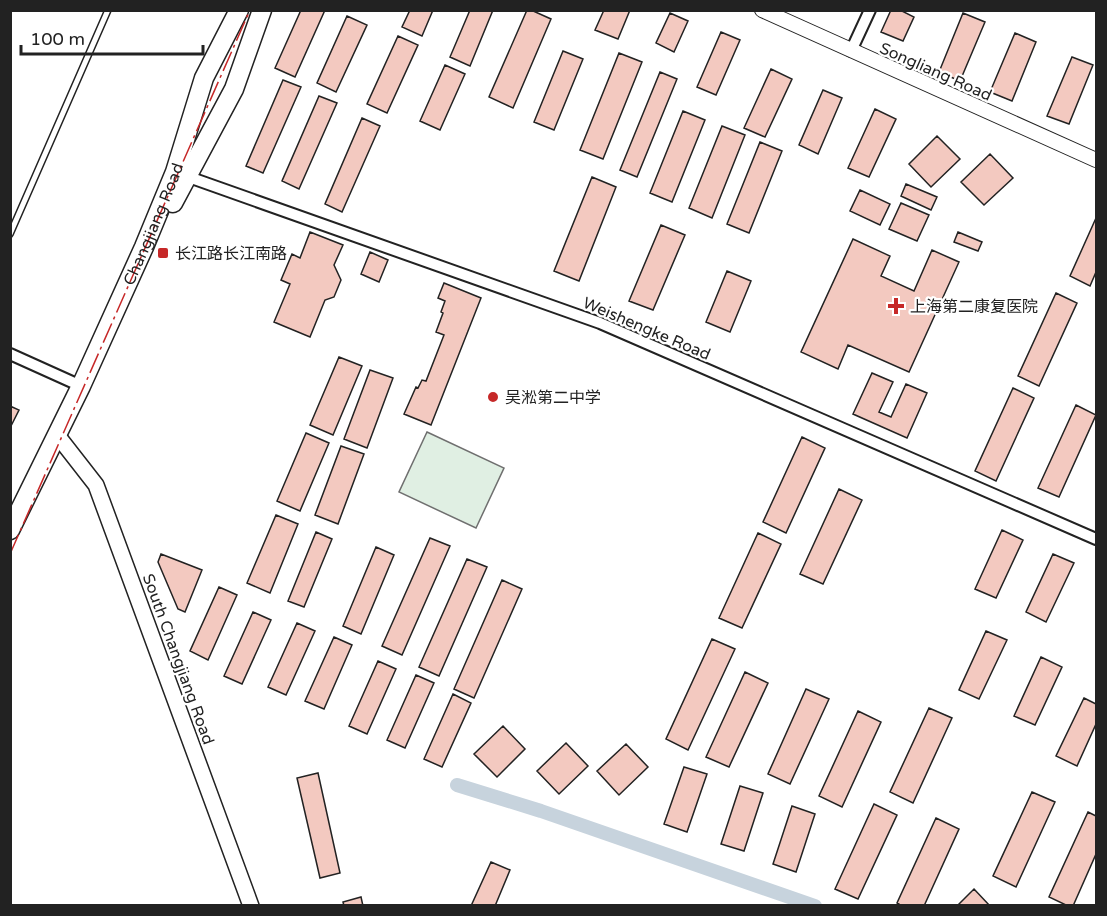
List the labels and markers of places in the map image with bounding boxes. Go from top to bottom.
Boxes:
place label: 长江路长江南路 [175,244,287,264]
marker: 长江路长江南路 [156,246,170,260]
marker: 上海第二康复医院 [887,297,905,315]
place label: 上海第二康复医院 [910,297,1038,317]
place label: 吴淞第二中学 [505,388,601,408]
marker: 吴淞第二中学 [486,390,500,404]

